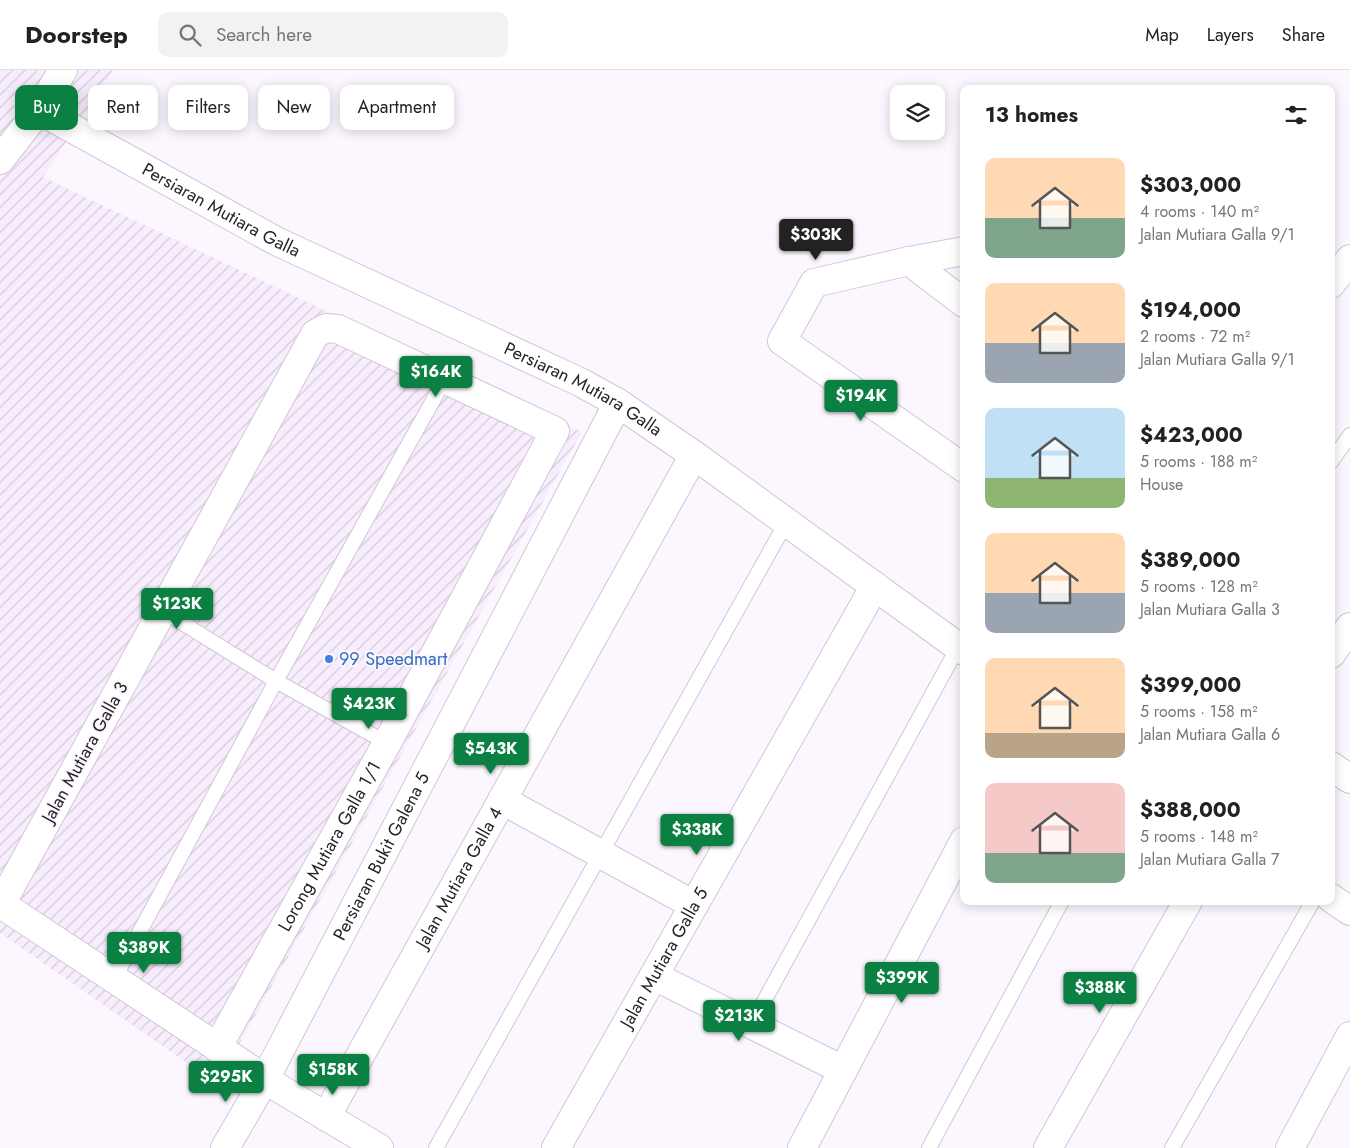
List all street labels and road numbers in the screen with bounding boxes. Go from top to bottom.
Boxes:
street label: Persiaran Mutiara Galla [137,156,305,264]
street label: Persiaran Mutiara Galla [500,336,667,443]
street label: Jalan Mutiara Galla 3 [35,677,135,829]
street label: Lorong Mutiara Galla 1/1 [272,756,387,936]
street label: Persiaran Bukit Galena 5 [327,768,436,945]
street label: Jalan Mutiara Galla 4 [408,802,509,955]
street label: Jalan Mutiara Galla 5 [613,883,714,1034]

